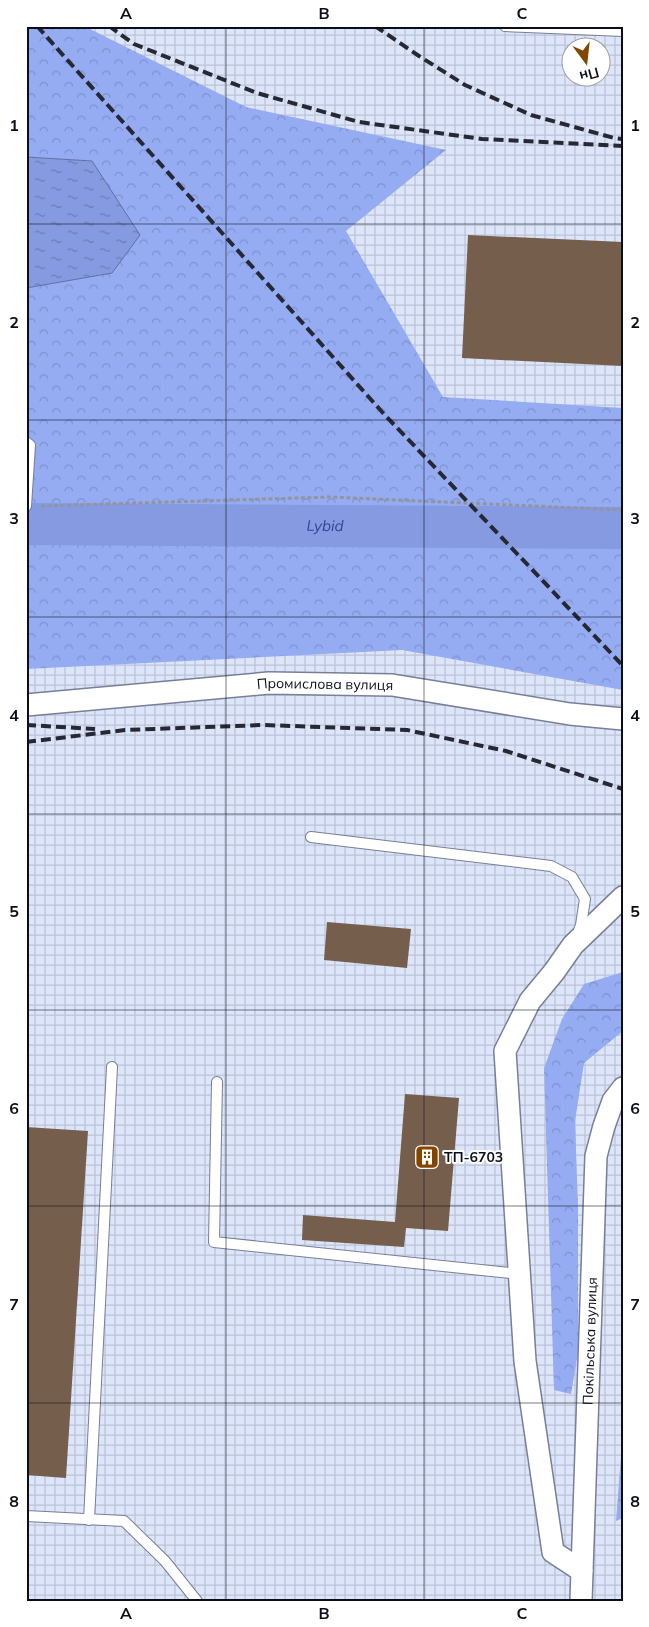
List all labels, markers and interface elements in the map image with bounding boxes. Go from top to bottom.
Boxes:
text: A [120,3,132,23]
text: B [318,3,330,23]
text: C [517,3,528,23]
north arrow [562,38,612,88]
text: Пн [578,63,601,86]
text: 1 [9,115,19,135]
text: 1 [630,115,640,135]
text: 2 [9,312,19,332]
text: 2 [630,312,640,332]
text: 3 [9,508,19,528]
text: 3 [630,508,640,528]
water label: Lybid [306,516,344,535]
street label: Промислова вулиця [256,674,393,694]
text: 4 [9,705,19,725]
text: 4 [630,705,640,725]
text: 5 [9,901,19,921]
text: 5 [630,901,640,921]
text: 6 [9,1098,19,1118]
text: 6 [630,1098,640,1118]
building icon: ТП-6703 [414,1144,440,1170]
place label: ТП-6703 [444,1148,503,1166]
street label: Покільська вулиця [579,1277,601,1405]
text: 7 [9,1294,19,1314]
text: 7 [630,1294,640,1314]
text: 8 [9,1491,19,1511]
text: 8 [630,1491,640,1511]
text: A [120,1603,132,1623]
text: B [318,1603,330,1623]
text: C [517,1603,528,1623]

